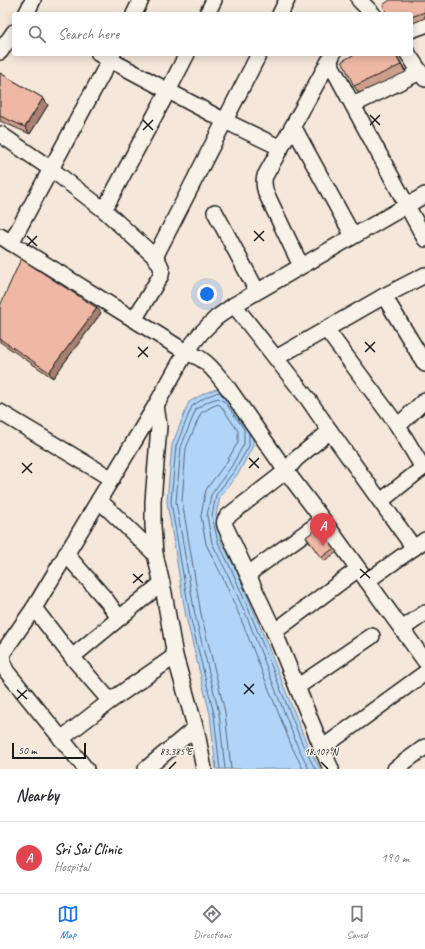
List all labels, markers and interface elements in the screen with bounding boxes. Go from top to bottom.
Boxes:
search box [12,12,413,56]
icon: search [26,23,48,45]
text: Search here [58,25,119,44]
your location [197,284,217,304]
pin: A [310,513,336,546]
scale bar [12,741,86,760]
text: 50 m [18,743,37,757]
text: 83.385°E [160,745,194,758]
text: 18.107°N [304,745,340,758]
text: Nearby [16,785,59,806]
text: Sri Sai Clinic [54,840,122,859]
text: A [26,850,32,866]
text: 190 m [381,850,409,866]
text: Hospital [54,859,90,875]
tab: Map [57,903,79,941]
tab: Directions [193,903,232,941]
tab: Saved [346,903,368,941]

